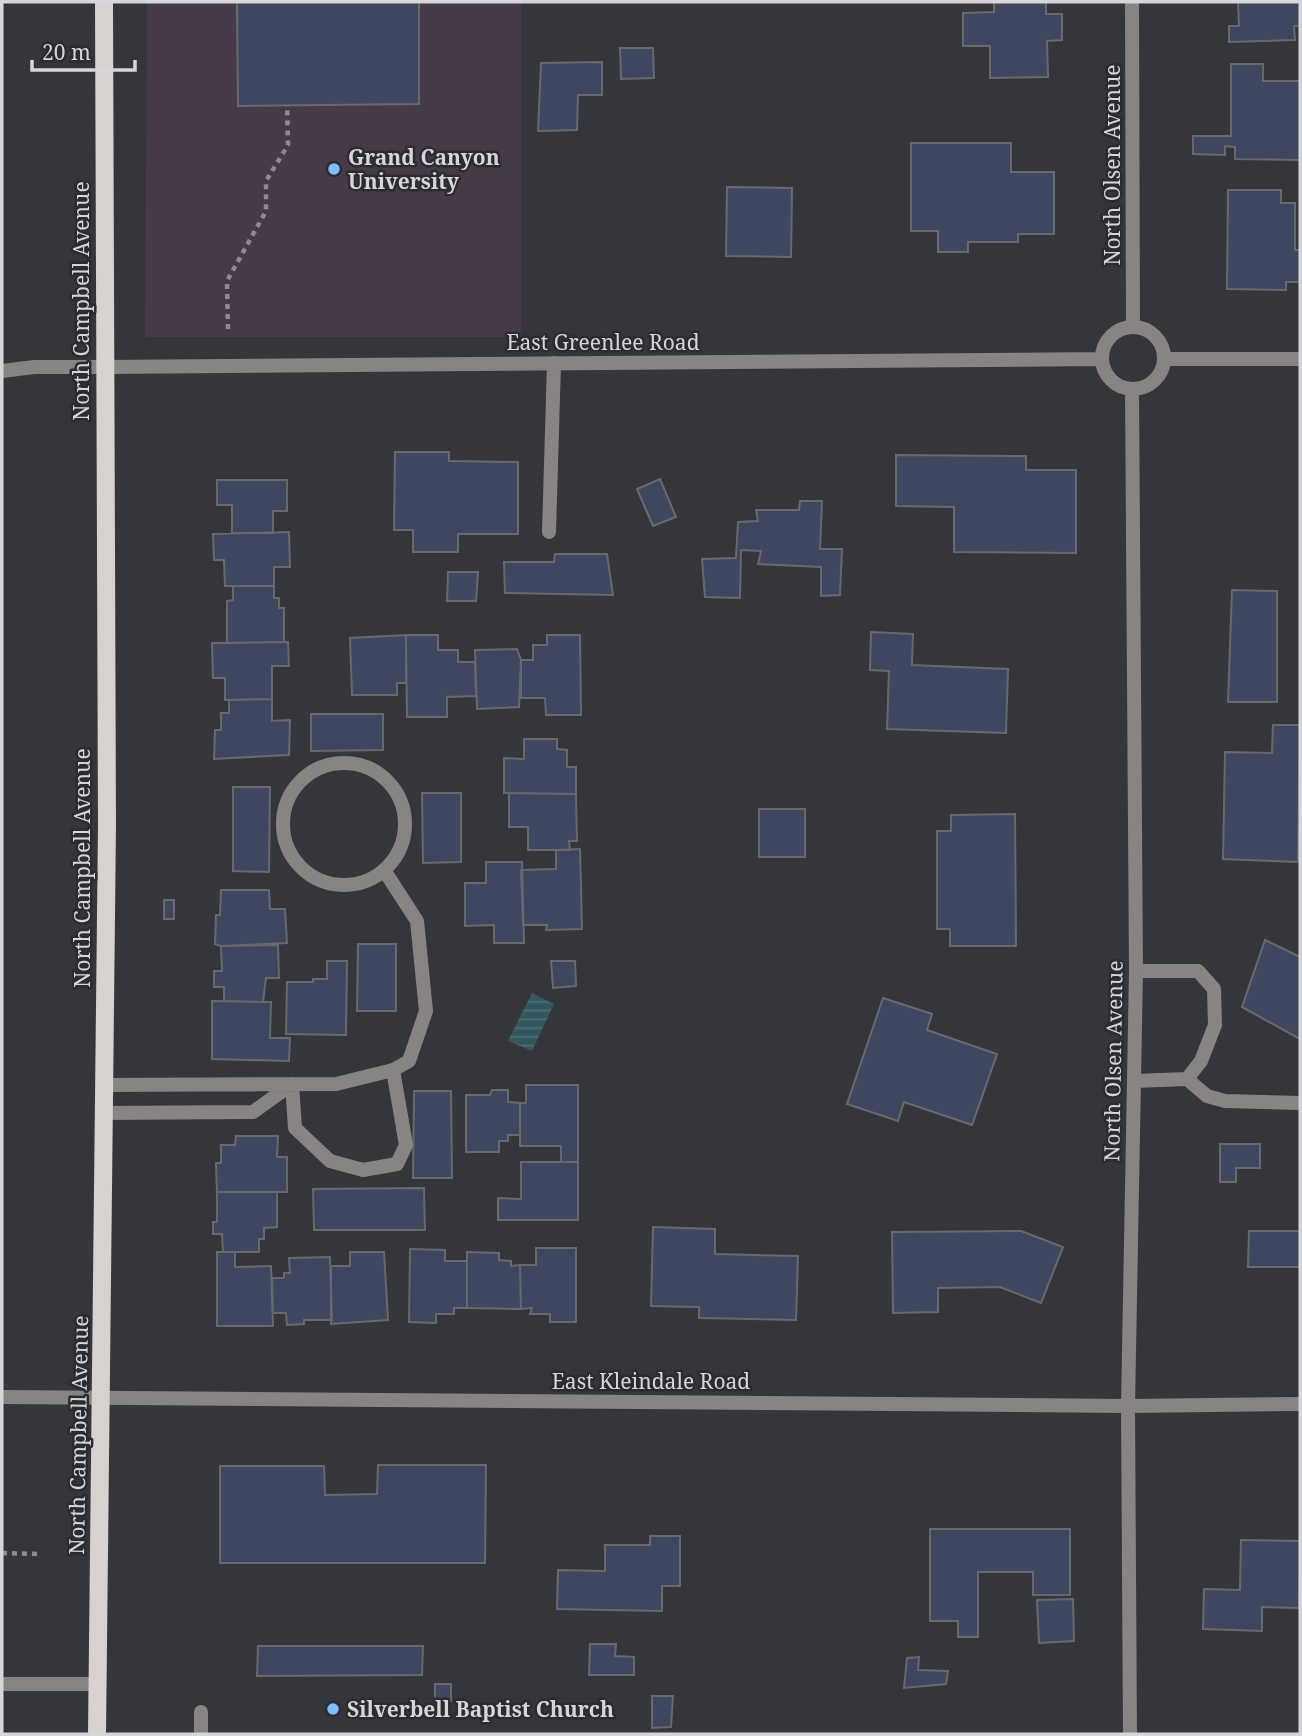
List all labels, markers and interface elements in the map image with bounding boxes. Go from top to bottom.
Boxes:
scale bar [32,28,135,72]
text: 20 m [42,38,91,66]
street label: North Olsen Avenue [1098,64,1126,266]
place label: Grand Canyon University [348,143,500,195]
marker: Grand Canyon University [326,161,342,177]
street label: North Campbell Avenue [67,181,95,421]
street label: East Greenlee Road [506,328,700,356]
street label: North Campbell Avenue [68,748,96,988]
street label: North Olsen Avenue [1097,960,1129,1162]
street label: North Campbell Avenue [62,1315,94,1555]
street label: East Kleindale Road [552,1367,750,1395]
place label: Silverbell Baptist Church [347,1695,614,1723]
marker: Silverbell Baptist Church [325,1701,341,1717]

